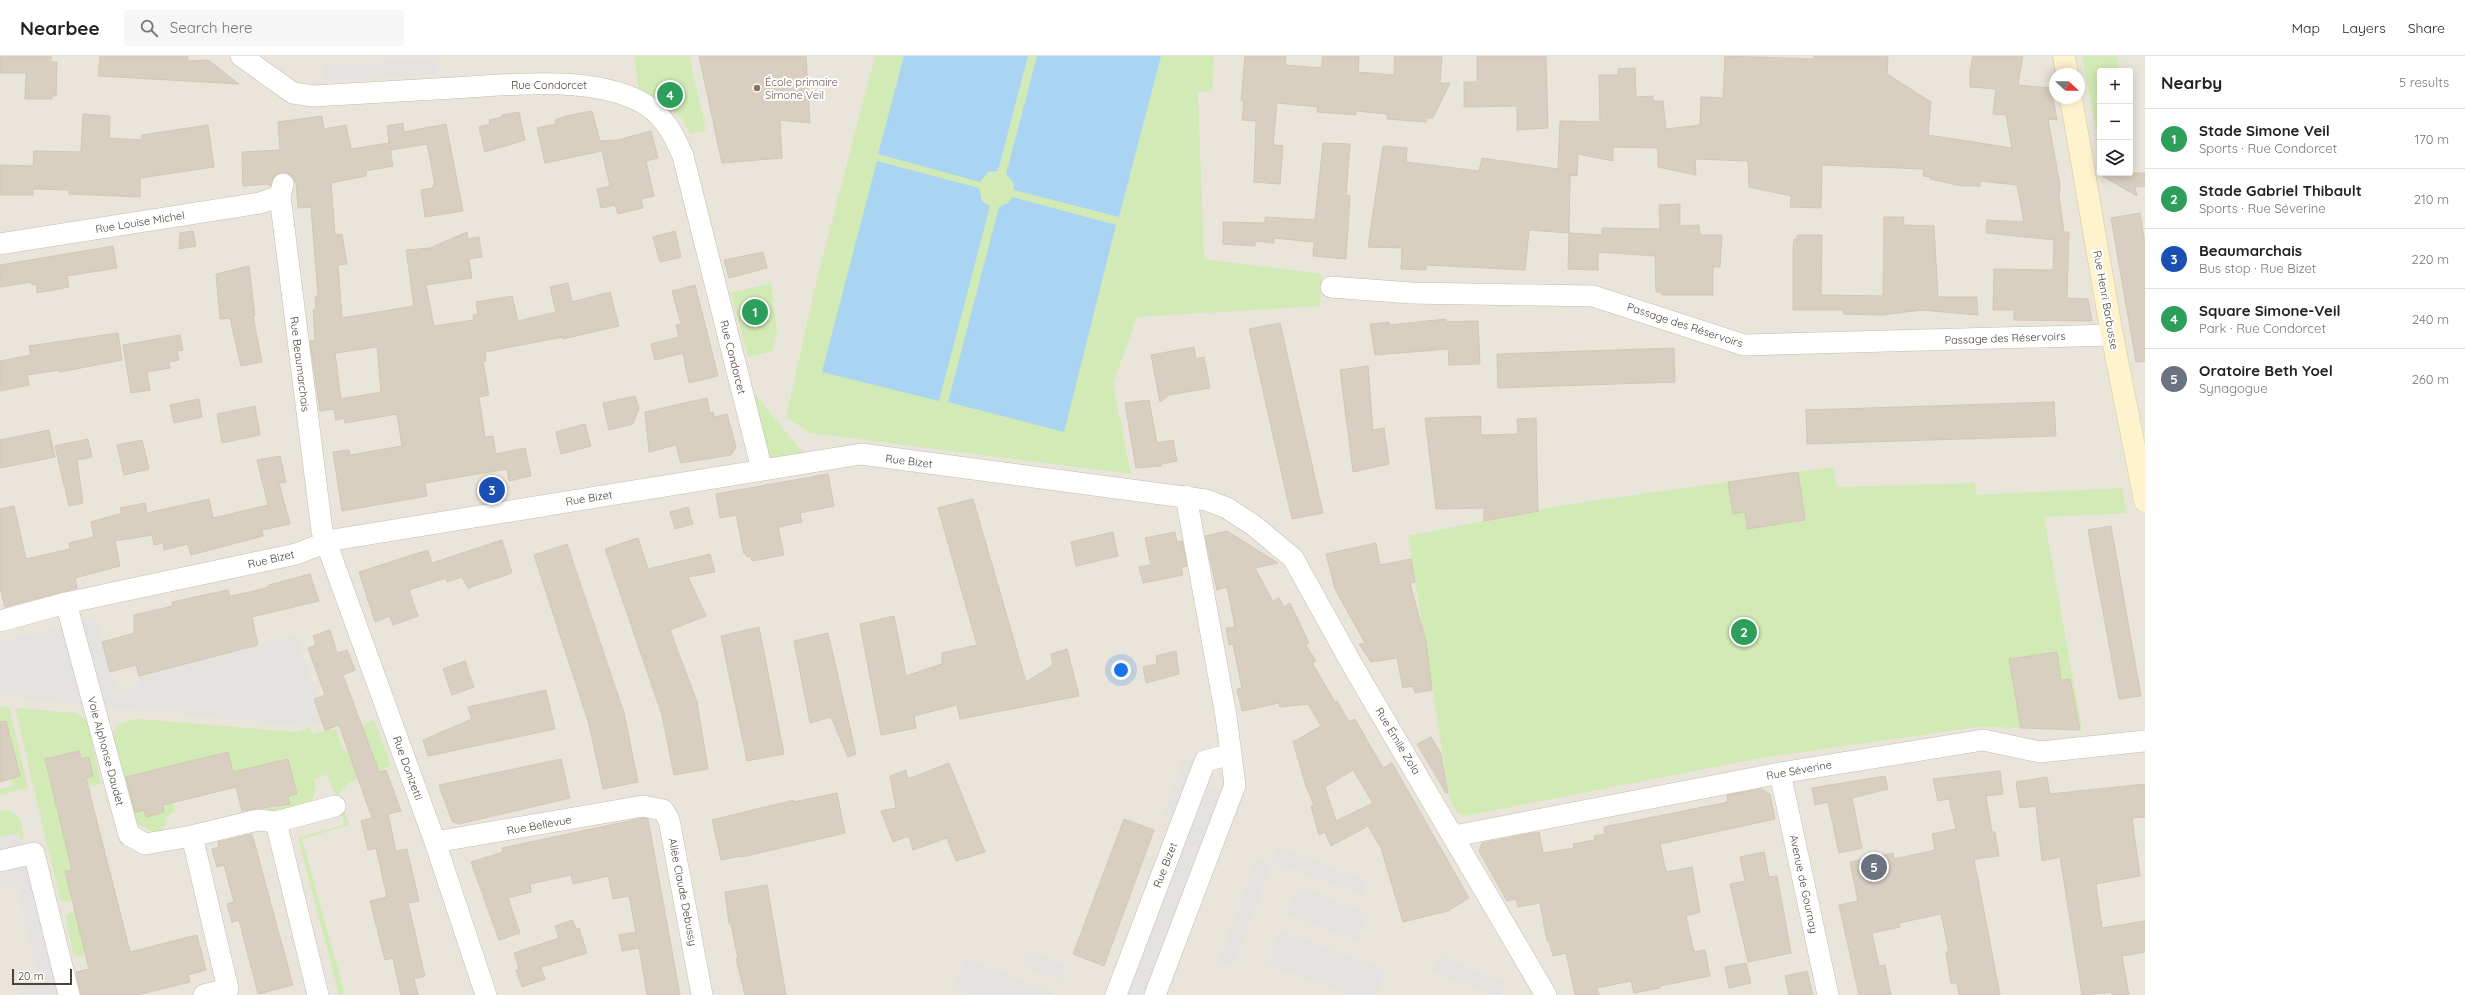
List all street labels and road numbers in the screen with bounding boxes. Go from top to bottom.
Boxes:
street label: Rue Condorcet [511,78,587,92]
street label: Rue Louise Michel [94,208,186,236]
street label: Rue Henri Barbusse [2090,249,2122,351]
street label: Passage des Réservoirs [1625,300,1745,350]
street label: Rue Beaumarchais [287,316,313,412]
street label: Rue Condorcet [717,318,749,396]
street label: Passage des Réservoirs [1944,329,2066,347]
street label: Rue Bizet [885,451,934,471]
street label: Rue Bizet [565,487,614,509]
street label: Rue Bizet [246,547,296,571]
street label: Voie Alphonse Daudet [85,695,127,807]
street label: Rue Émile Zola [1372,705,1424,777]
street label: Rue Donizetti [390,734,426,802]
street label: Rue Séverine [1765,757,1833,783]
street label: Rue Bellevue [506,812,572,838]
street label: Avenue de Gournay [1787,833,1821,935]
street label: Allée Claude Debussy [666,837,700,947]
street label: Rue Bizet [1150,840,1180,890]

